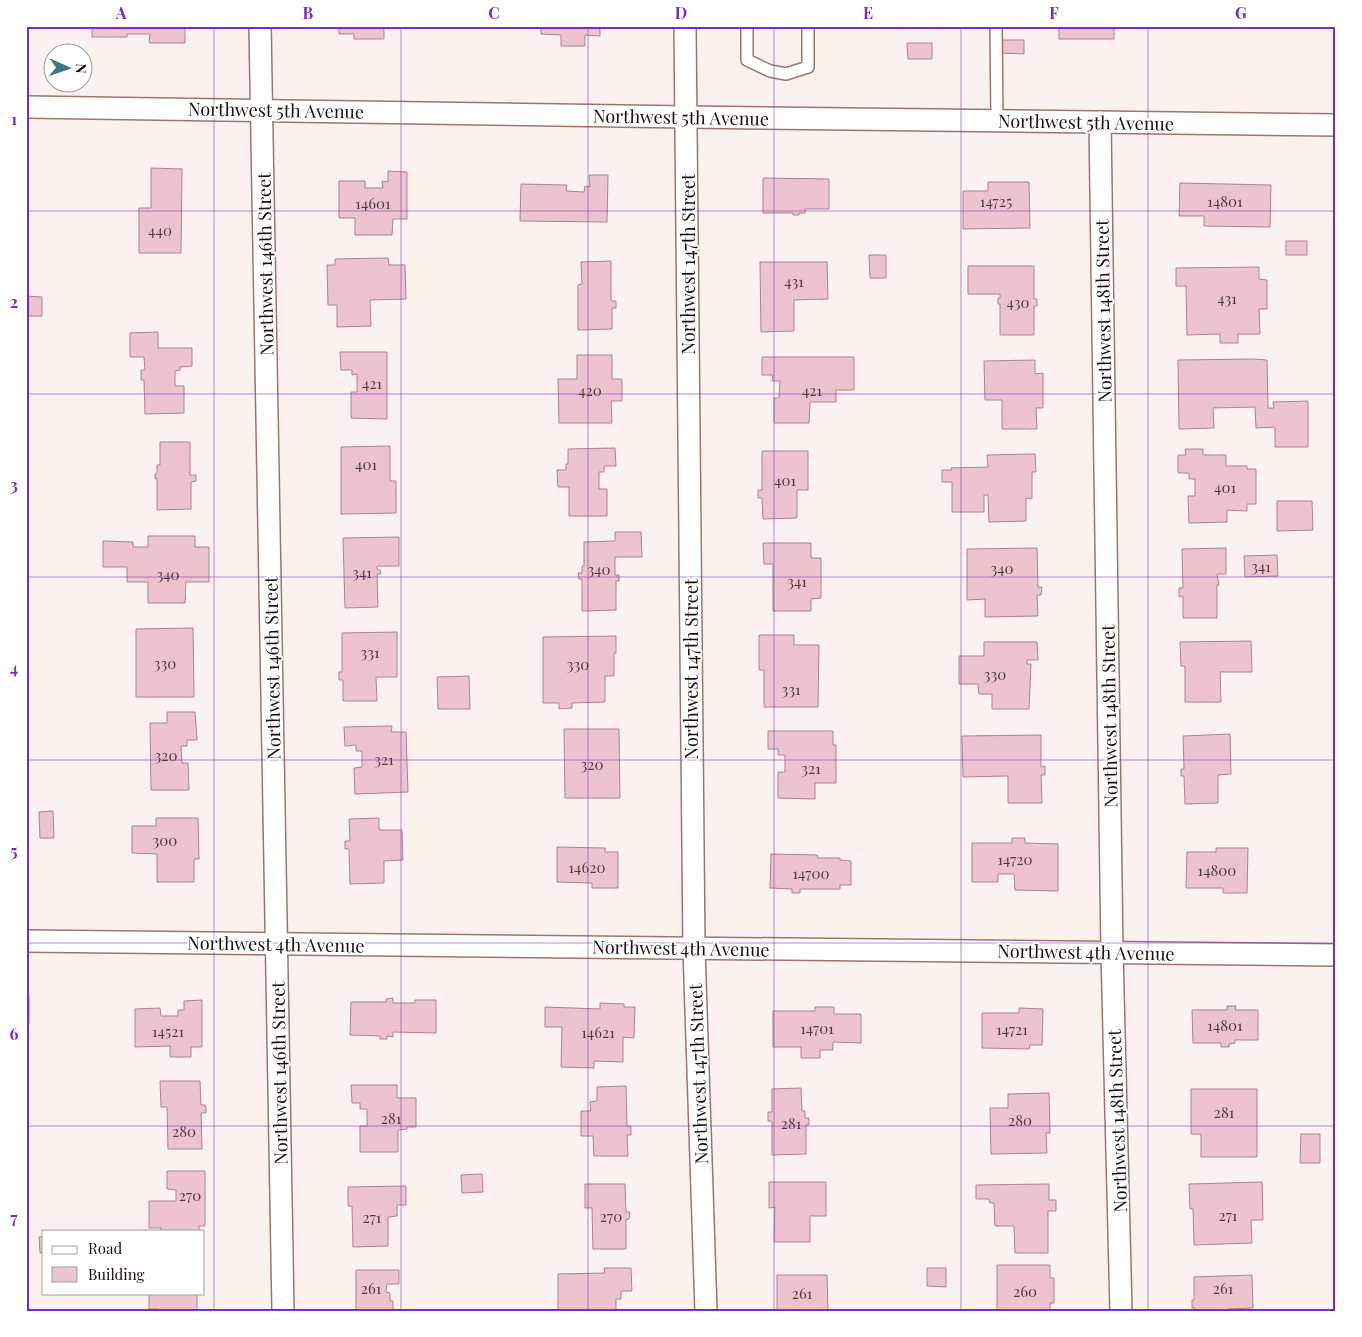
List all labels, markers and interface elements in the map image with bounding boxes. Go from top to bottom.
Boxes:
text: A [115,2,127,23]
text: B [303,2,314,23]
text: C [488,2,500,23]
text: D [675,2,687,23]
text: E [863,2,873,23]
text: F [1049,2,1059,23]
text: G [1235,2,1247,23]
north arrow [42,42,92,92]
text: N [72,63,91,74]
street label: Northwest 5th Avenue [188,96,364,124]
street label: Northwest 5th Avenue [593,103,769,131]
text: 1 [11,108,17,129]
street label: Northwest 5th Avenue [998,108,1174,136]
street label: Northwest 146th Street [251,172,279,356]
street label: Northwest 147th Street [676,173,700,354]
house number: 14725 [980,191,1012,211]
house number: 14801 [1207,191,1243,211]
house number: 14601 [355,193,391,213]
street label: Northwest 148th Street [1089,219,1117,403]
house number: 440 [148,220,172,240]
house number: 431 [784,271,804,291]
house number: 431 [1217,288,1237,308]
text: 2 [10,291,18,312]
house number: 430 [1007,292,1029,312]
house number: 421 [362,373,383,393]
house number: 420 [578,380,602,400]
house number: 421 [802,380,823,400]
house number: 401 [355,454,377,474]
house number: 401 [774,470,796,490]
text: 3 [10,474,18,495]
house number: 401 [1214,477,1236,497]
house number: 341 [1251,556,1271,576]
house number: 340 [990,558,1014,578]
house number: 340 [587,559,611,579]
house number: 341 [352,562,372,582]
house number: 340 [156,564,180,584]
house number: 341 [787,571,807,591]
street label: Northwest 146th Street [258,576,286,760]
street label: Northwest 147th Street [679,578,703,759]
street label: Northwest 148th Street [1095,624,1123,808]
house number: 331 [360,642,380,662]
house number: 330 [154,653,176,673]
house number: 330 [567,654,589,674]
text: 4 [10,657,18,678]
house number: 330 [984,664,1006,684]
house number: 331 [781,679,801,699]
house number: 320 [155,745,177,765]
house number: 321 [374,749,394,769]
house number: 320 [581,754,603,774]
house number: 321 [801,758,821,778]
house number: 300 [153,830,177,850]
text: 5 [10,840,18,861]
house number: 14720 [997,849,1033,869]
house number: 14620 [569,857,605,877]
house number: 14800 [1198,860,1236,880]
house number: 14700 [793,863,829,883]
street label: Northwest 4th Avenue [187,930,365,958]
street label: Northwest 4th Avenue [592,934,770,962]
street label: Northwest 4th Avenue [997,938,1175,966]
street label: Northwest 146th Street [265,981,293,1165]
street label: Northwest 147th Street [683,983,713,1165]
house number: 14801 [1207,1015,1243,1035]
house number: 14701 [800,1018,834,1038]
house number: 14721 [996,1019,1028,1039]
house number: 14521 [152,1021,184,1041]
house number: 14621 [581,1022,615,1042]
text: 6 [10,1023,19,1044]
street label: Northwest 148th Street [1102,1028,1132,1213]
house number: 281 [1214,1102,1235,1122]
house number: 281 [381,1108,402,1128]
house number: 280 [1008,1110,1032,1130]
house number: 281 [781,1113,802,1133]
house number: 280 [172,1121,196,1141]
house number: 270 [179,1185,201,1205]
house number: 271 [1219,1205,1238,1225]
house number: 270 [600,1206,622,1226]
text: 7 [10,1207,18,1228]
house number: 271 [363,1207,382,1227]
legend [42,1230,205,1294]
text: Road [88,1238,122,1258]
text: Building [88,1264,145,1284]
house number: 261 [361,1278,382,1298]
house number: 261 [1213,1278,1234,1298]
house number: 260 [1013,1281,1037,1301]
house number: 261 [792,1283,813,1303]

